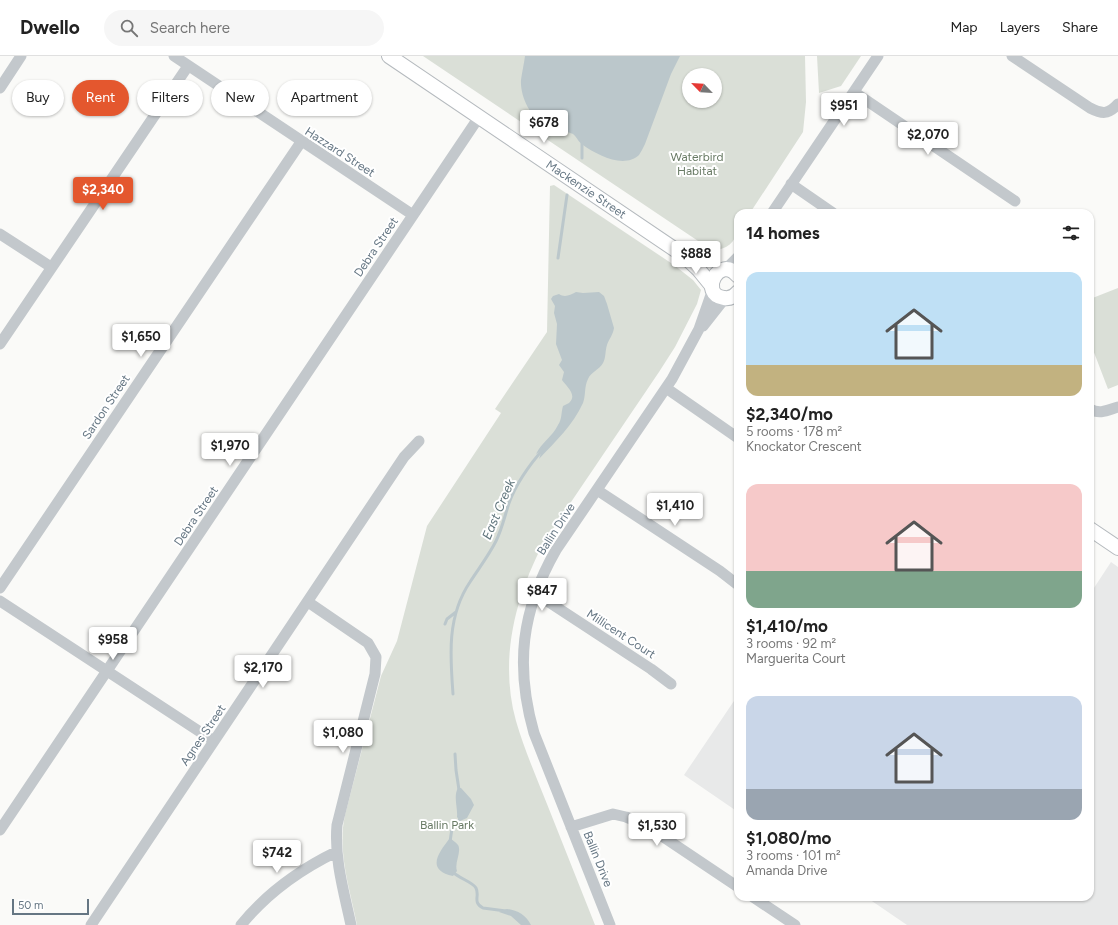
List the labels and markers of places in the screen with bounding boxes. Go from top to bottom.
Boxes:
pin: $951 [820,93,868,127]
pin: $678 [520,110,568,144]
pin: $2,070 [895,122,961,156]
pin: $2,340 [70,177,136,211]
pin: $888 [672,241,720,275]
pin: $1,650 [108,324,174,358]
pin: $1,970 [197,433,263,467]
pin: $1,410 [642,493,708,527]
pin: $847 [518,578,566,612]
pin: $958 [89,627,137,661]
pin: $2,170 [230,655,296,689]
pin: $1,080 [310,720,376,754]
pin: $1,530 [624,813,690,847]
pin: $742 [253,840,301,874]

